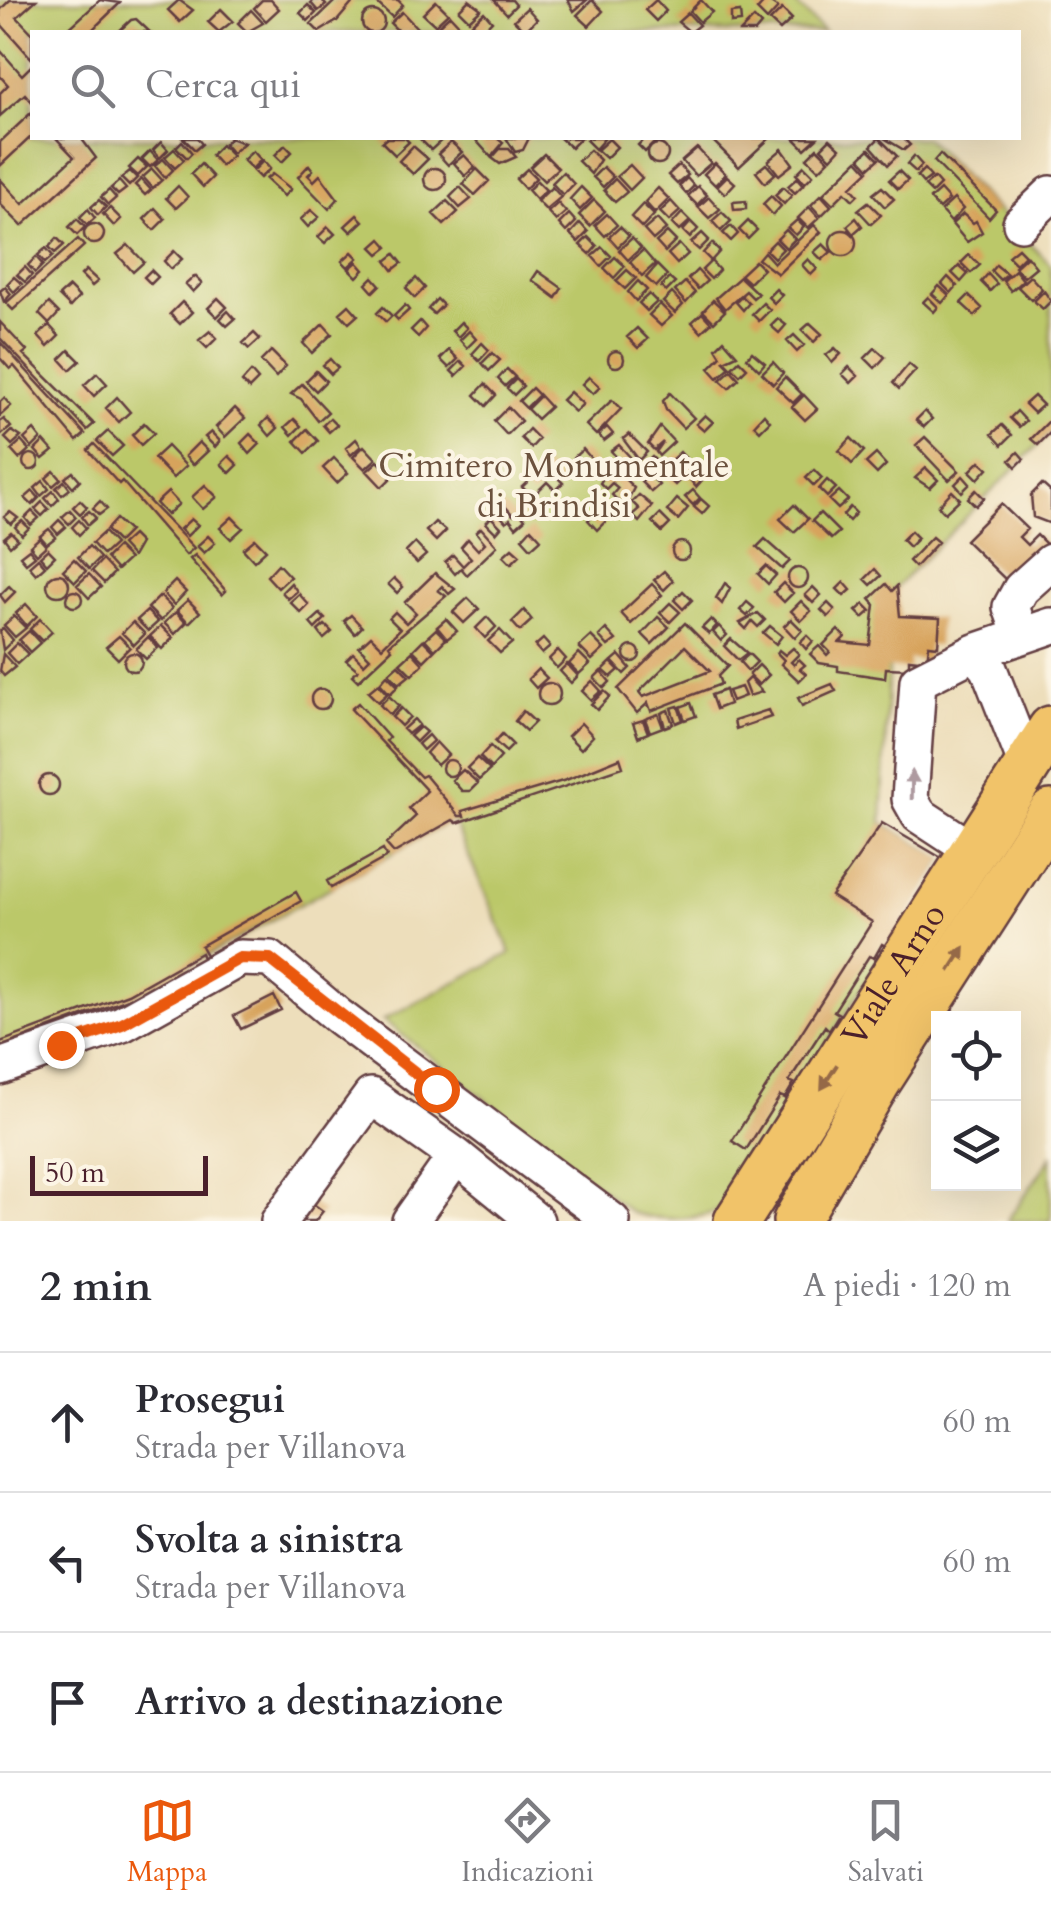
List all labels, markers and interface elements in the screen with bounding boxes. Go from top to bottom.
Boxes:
search box [30,30,1021,140]
icon: search [65,58,120,113]
text: Cerca qui [145,59,301,111]
park label: Cimitero Monumentale di Brindisi [378,442,730,530]
one-way arrow [904,769,920,800]
street label: Viale Arno [830,894,958,1056]
one-way arrow [947,946,965,973]
map controls [931,1011,1021,1191]
button: locate [931,1011,1021,1101]
route end [39,1023,85,1069]
one-way arrow [821,1063,839,1091]
route start [414,1067,460,1113]
button: layers [931,1101,1021,1191]
scale bar [30,1151,208,1196]
text: 50 m [45,1154,105,1192]
text: 2 min [40,1258,152,1315]
text: A piedi · 120 m [803,1264,1011,1308]
text: Prosegui [135,1374,285,1426]
icon: ahead [40,1395,95,1450]
text: 60 m [943,1400,1011,1444]
text: Strada per Villanova [135,1426,406,1470]
text: Svolta a sinistra [135,1514,403,1566]
icon: left [40,1535,95,1590]
text: 60 m [943,1540,1011,1584]
text: Strada per Villanova [135,1566,406,1610]
icon: arrive [40,1675,95,1730]
text: Arrivo a destinazione [135,1676,504,1728]
tab: Mappa [127,1793,207,1891]
tab: Indicazioni [461,1793,594,1891]
tab: Salvati [848,1793,924,1891]

